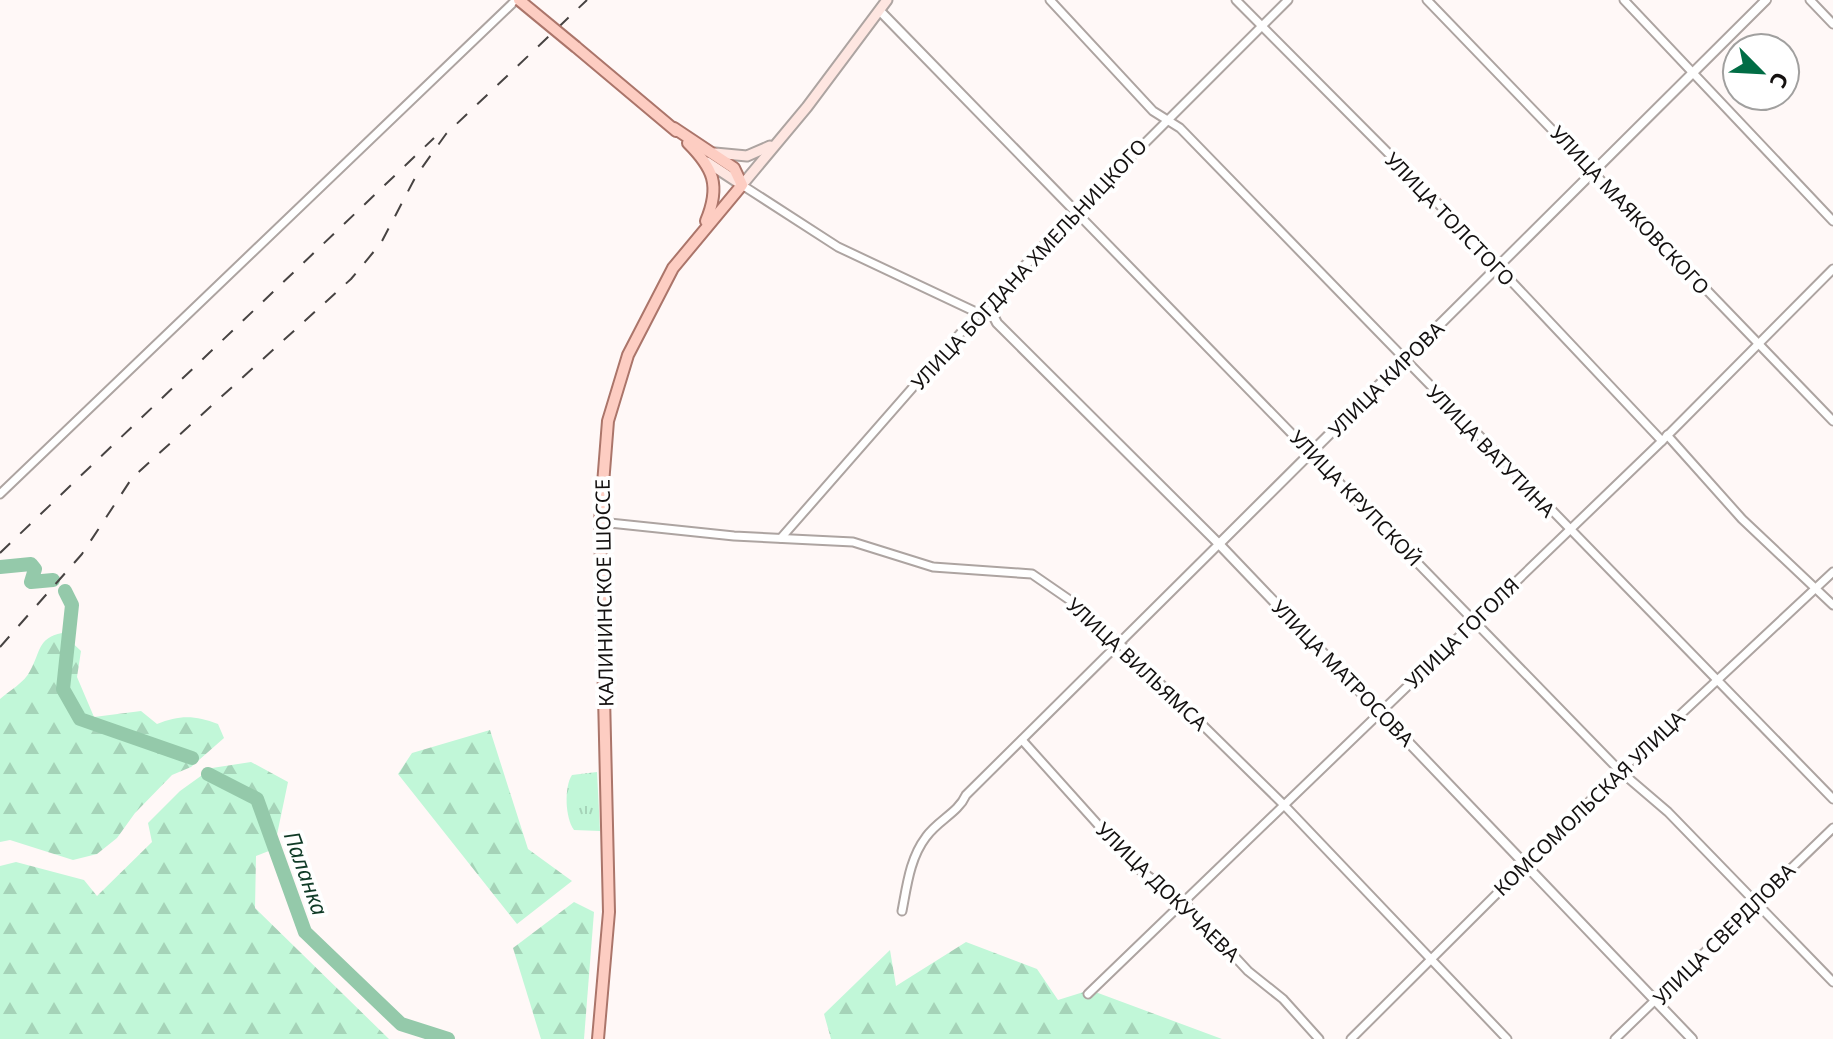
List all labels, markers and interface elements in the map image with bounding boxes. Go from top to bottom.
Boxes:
north arrow [1721,32,1801,112]
text: С [1764,68,1797,93]
street label: УЛИЦА МАЯКОВСКОГО [1545,120,1715,300]
street label: УЛИЦА БОГДАНА ХМЕЛЬНИЦКОГО [905,133,1153,395]
street label: УЛИЦА ТОЛСТОГО [1379,146,1521,292]
street label: УЛИЦА КИРОВА [1322,315,1450,443]
street label: УЛИЦА ВАТУТИНА [1421,379,1561,523]
street label: УЛИЦА КРУПСКОЙ [1284,424,1428,572]
street label: КАЛИНИНСКОЕ ШОССЕ [589,479,619,707]
street label: УЛИЦА ГОГОЛЯ [1399,572,1525,694]
street label: УЛИЦА ВИЛЬЯМСА [1061,592,1213,736]
street label: УЛИЦА МАТРОСОВА [1266,594,1420,752]
street label: КОМСОМОЛЬСКАЯ УЛИЦА [1488,704,1690,901]
street label: УЛИЦА ДОКУЧАЕВА [1090,816,1246,968]
water label: Паланка [278,827,336,919]
street label: УЛИЦА СВЕРДЛОВА [1647,857,1801,1011]

